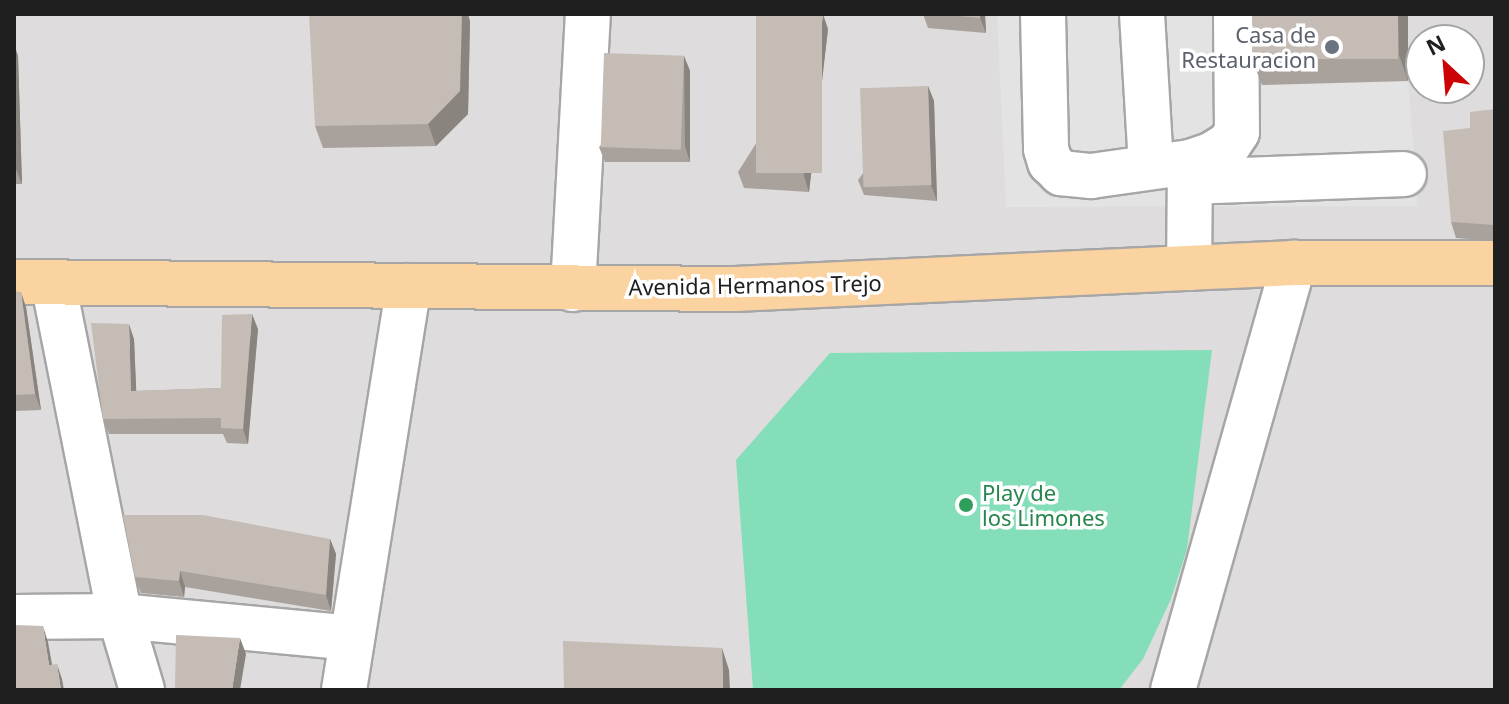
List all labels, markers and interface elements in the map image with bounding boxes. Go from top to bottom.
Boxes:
place label: Casa de Restauracion [1181,21,1316,72]
north arrow [1405,24,1485,104]
text: N [1421,27,1450,62]
marker: Casa de Restauracion [1323,38,1341,56]
street label: Avenida Hermanos Trejo [628,270,882,300]
place label: Play de los Limones [982,479,1105,530]
marker: Play de los Limones [957,496,975,514]

